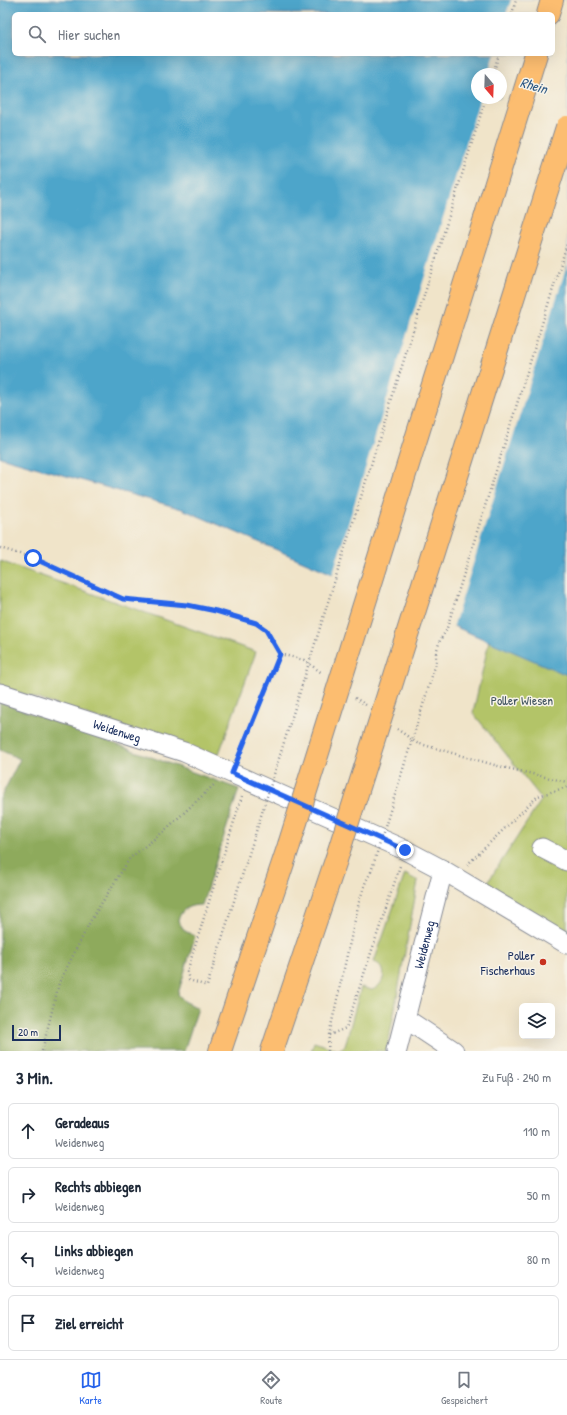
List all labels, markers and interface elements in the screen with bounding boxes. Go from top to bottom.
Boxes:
search box [12,12,555,56]
icon: search [26,23,48,45]
text: Hier suchen [58,24,120,45]
north arrow [471,68,507,104]
water label: Rhein [518,72,551,98]
route start [24,549,42,567]
park label: Poller Wiesen [491,691,553,709]
street label: Weidenweg [91,714,144,747]
route end [396,841,414,859]
street label: Weidenweg [409,918,439,971]
place label: Poller Fischerhaus [480,946,535,979]
marker: Poller Fischerhaus [538,957,548,967]
map controls [519,1003,555,1039]
button: layers [519,1003,555,1039]
scale bar [12,1023,61,1042]
text: 20 m [18,1025,38,1039]
text: 3 Min. [16,1066,53,1089]
text: Zu Fuß · 240 m [482,1068,551,1086]
text: Geradeaus [55,1112,109,1133]
icon: ahead [17,1120,39,1142]
text: 110 m [523,1122,550,1140]
text: Weidenweg [55,1133,104,1151]
text: Rechts abbiegen [55,1176,141,1197]
icon: right [17,1184,39,1206]
text: 50 m [527,1186,550,1204]
text: Weidenweg [55,1197,104,1215]
text: Links abbiegen [55,1240,133,1261]
icon: left [17,1248,39,1270]
text: 80 m [527,1250,550,1268]
text: Weidenweg [55,1261,104,1279]
icon: arrive [17,1312,39,1334]
text: Ziel erreicht [55,1313,124,1334]
tab: Karte [79,1369,102,1407]
tab: Route [260,1369,282,1407]
tab: Gespeichert [441,1369,488,1407]

